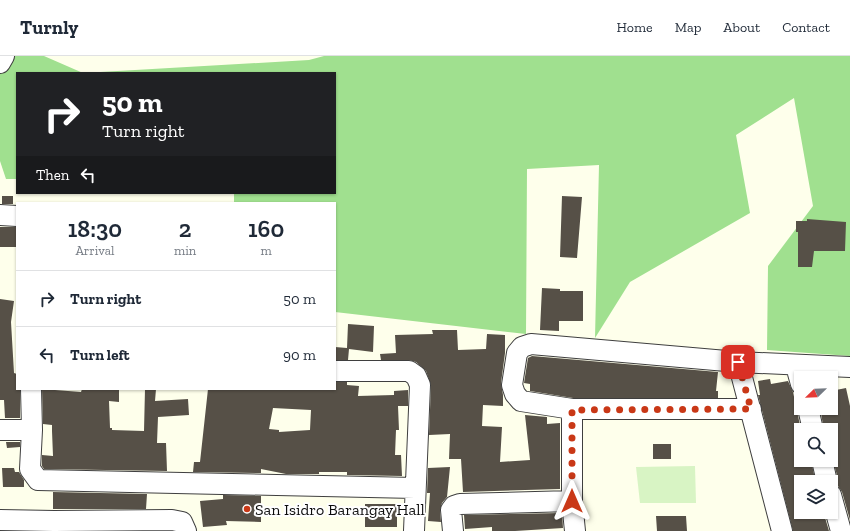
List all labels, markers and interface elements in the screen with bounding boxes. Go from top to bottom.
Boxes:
text: Turnly [20,16,78,39]
text: Home [617,19,653,36]
text: Map [675,19,701,36]
text: About [723,19,760,36]
text: Contact [782,19,830,36]
text: 50 m [102,86,163,119]
icon: right [36,88,88,140]
text: Turn right [102,120,184,142]
icon: left [77,164,99,186]
text: Then [36,166,69,184]
text: 18:30 [68,214,122,243]
text: 2 [179,214,191,243]
text: 160 [248,214,284,243]
text: Arrival [75,243,115,258]
text: min [174,243,196,258]
text: m [261,243,272,258]
icon: right [36,288,58,310]
text: Turn right [70,290,141,308]
text: 50 m [283,290,316,308]
icon: left [36,344,58,366]
pin [721,345,755,379]
text: Turn left [70,346,130,364]
text: 90 m [283,346,316,364]
icon: arrive [727,351,749,373]
north arrow [794,371,838,415]
map controls [794,371,838,519]
button: search [794,423,838,467]
button: layers [794,475,838,519]
position arrow [551,480,593,522]
place label: San Isidro Barangay Hall [255,500,425,519]
marker: San Isidro Barangay Hall [242,504,252,514]

